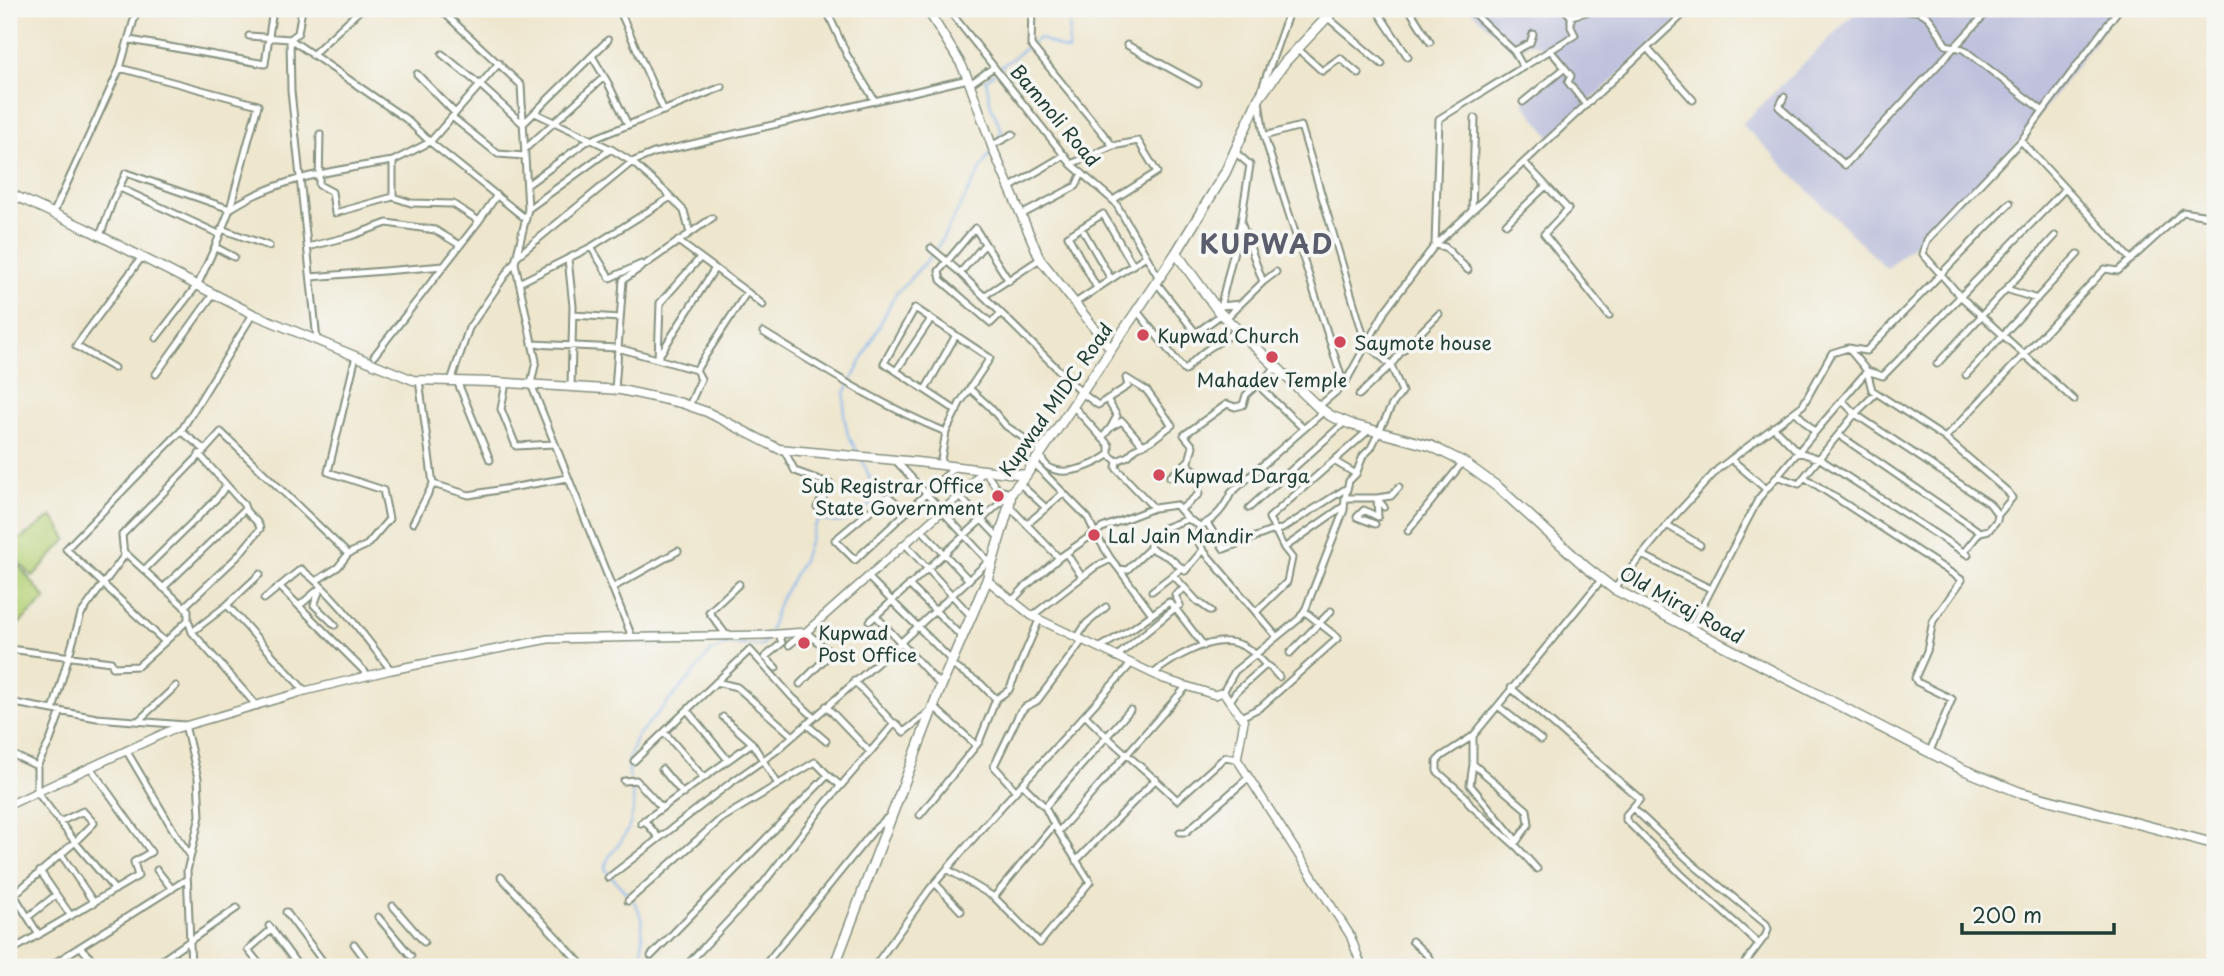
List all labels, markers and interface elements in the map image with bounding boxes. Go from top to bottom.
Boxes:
street label: Bamnoli Road [1005,58,1107,172]
district label: KUPWAD [1200,224,1334,263]
street label: Kupwad MIDC Road [991,316,1119,482]
place label: Kupwad Church [1157,321,1299,349]
marker: Kupwad Church [1135,327,1151,343]
place label: Saymote house [1354,328,1492,356]
marker: Saymote house [1332,334,1348,350]
marker: Mahadev Temple [1264,349,1280,365]
place label: Mahadev Temple [1197,365,1347,393]
place label: Kupwad Darga [1173,461,1310,489]
marker: Kupwad Darga [1151,467,1167,483]
place label: Sub Registrar Office State Government [801,471,984,521]
marker: Sub Registrar Office State Government [990,488,1006,504]
place label: Lal Jain Mandir [1108,521,1253,549]
marker: Lal Jain Mandir [1086,527,1102,543]
street label: Old Miraj Road [1615,558,1749,650]
place label: Kupwad Post Office [818,618,917,668]
marker: Kupwad Post Office [796,635,812,651]
scale bar [1962,892,2114,936]
text: 200 m [1972,898,2042,930]

